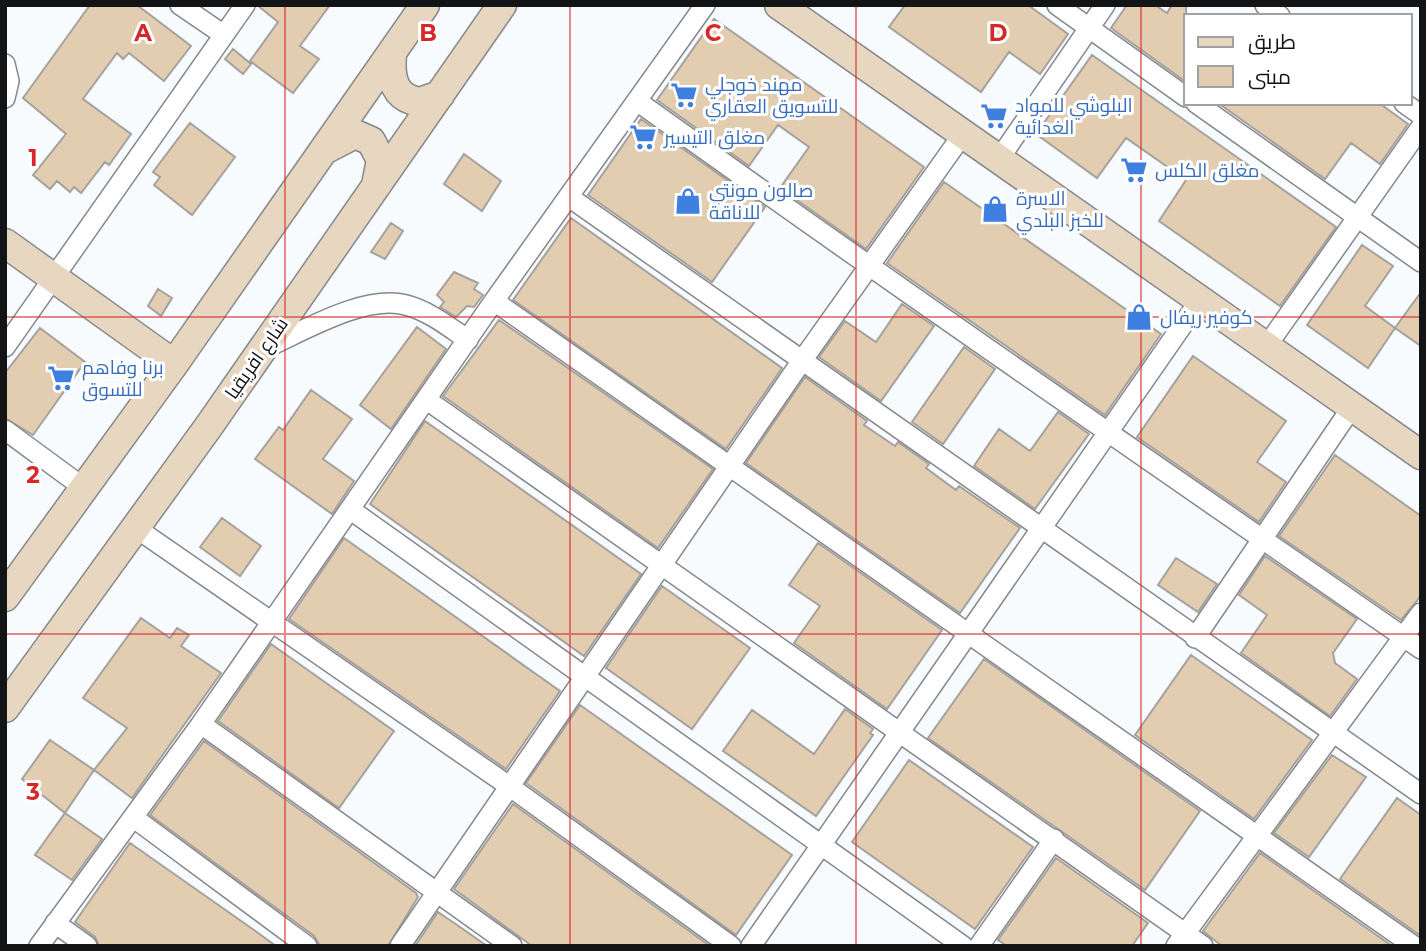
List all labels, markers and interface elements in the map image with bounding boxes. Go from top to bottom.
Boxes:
legend [1184,14,1412,105]
text: A [133,19,152,47]
text: B [419,19,437,47]
text: C [705,19,722,47]
text: D [989,19,1008,47]
text: طريق [1248,29,1296,55]
text: مبنى [1248,64,1291,90]
place label: مهند خوجلي للتسويق العقاري [705,73,838,121]
supermarket icon: مهند خوجلي للتسويق العقاري [669,80,699,110]
place label: البلوشي للمواد الغدائية [1015,94,1133,139]
supermarket icon: البلوشي للمواد الغدائية [979,101,1009,131]
supermarket icon: مغلق التيسير [628,122,658,152]
place label: مغلق التيسير [663,126,765,150]
text: 1 [28,144,38,172]
supermarket icon: مغلق الكلس [1119,155,1149,185]
place label: مغلق الكلس [1155,159,1259,183]
place label: صالون مونتي للاناقة [709,179,813,224]
shop icon: صالون مونتي للاناقة [673,186,703,216]
place label: الاسرة للخبز البلدي [1016,187,1104,235]
shop icon: الاسرة للخبز البلدي [980,194,1010,224]
shop icon: كوفير ريفال [1124,302,1154,332]
place label: كوفير ريفال [1160,306,1253,329]
street label: شارع افريقيا [220,313,294,405]
place label: برنا وفاهم للتسوق [82,356,164,402]
supermarket icon: برنا وفاهم للتسوق [46,363,76,393]
text: 2 [26,461,40,489]
text: 3 [25,778,40,806]

